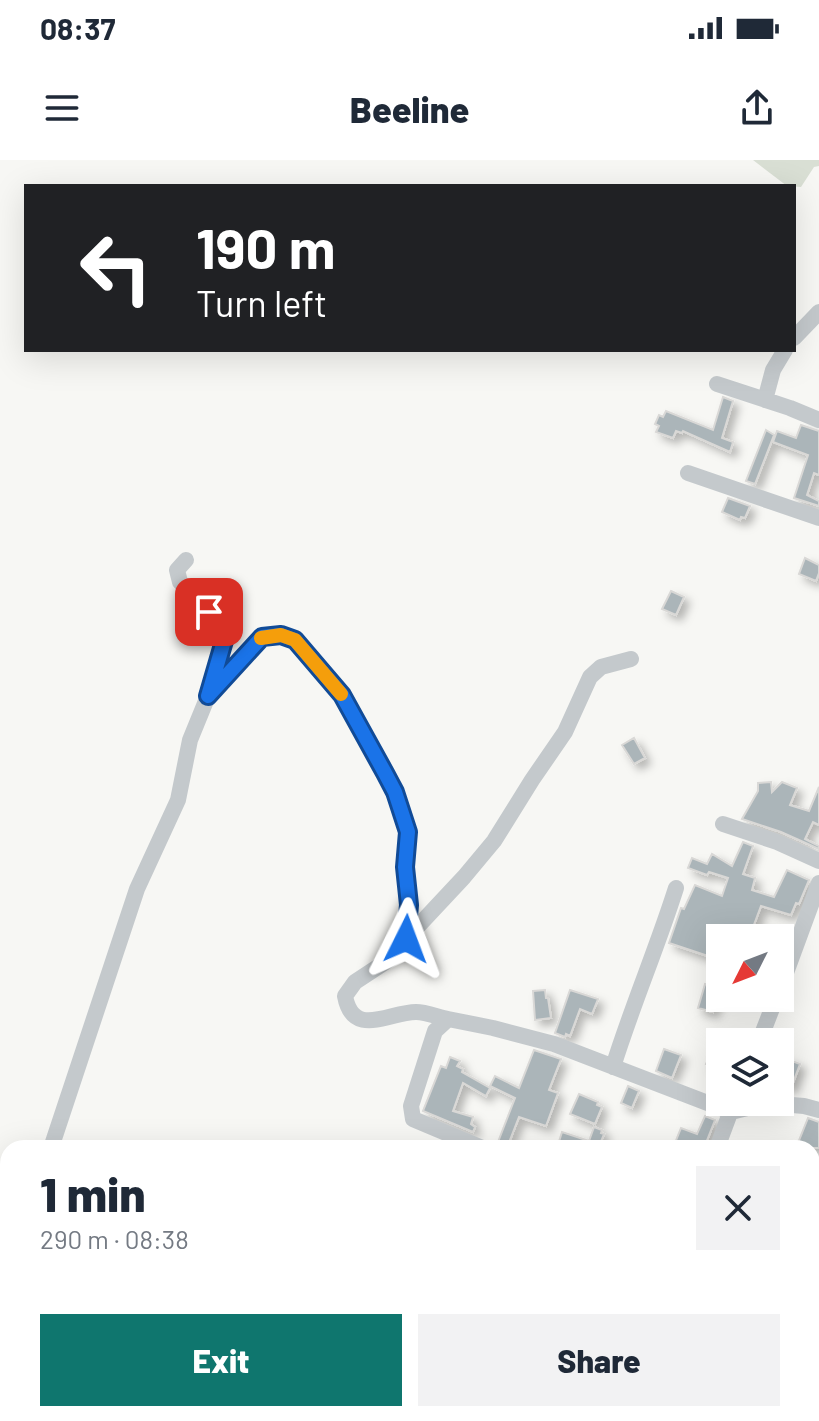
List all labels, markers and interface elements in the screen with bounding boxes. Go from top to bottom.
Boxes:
text: 08:37 [40,10,115,46]
icon: menu [40,86,84,130]
icon: share [735,86,779,130]
text: Beeline [350,87,469,130]
text: 190 m [196,213,335,280]
icon: left [64,216,168,320]
text: Turn left [196,281,327,324]
pin [175,578,243,646]
icon: arrive [187,590,231,634]
position arrow [364,897,448,981]
north arrow [706,924,794,1012]
map controls [706,924,794,1116]
button: layers [706,1028,794,1116]
text: 1 min [40,1164,146,1222]
button: close [696,1166,780,1250]
text: 290 m · 08:38 [40,1223,189,1254]
button: Exit [40,1314,402,1406]
button: Share [418,1314,780,1406]

